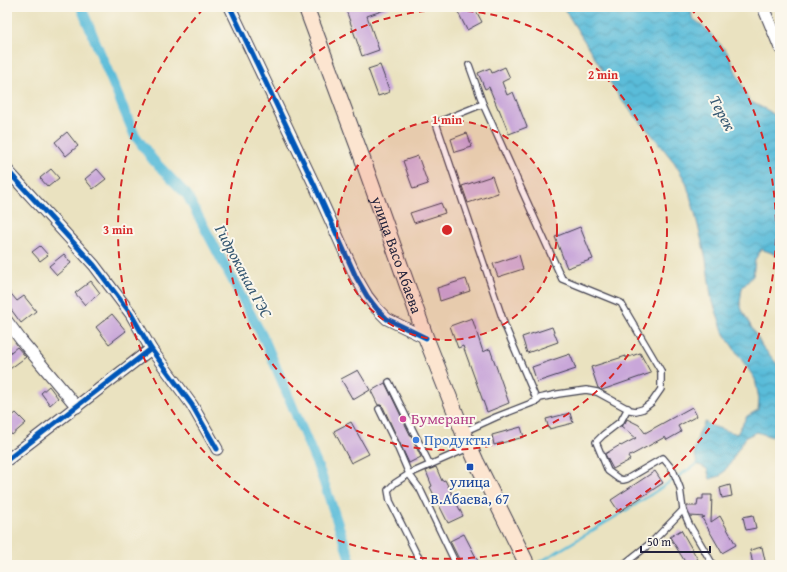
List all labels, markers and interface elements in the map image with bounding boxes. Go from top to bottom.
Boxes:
text: 2 min [588,66,618,83]
water label: Терек [704,91,742,135]
text: 1 min [432,111,462,128]
street label: улица Васо Абаева [366,193,428,317]
water label: Гидроканал ГЭС [209,219,279,323]
text: 3 min [103,221,133,238]
centre of rings [440,223,454,237]
place label: Бумеранг [411,408,476,429]
marker: Бумеранг [398,414,408,424]
place label: Продукты [424,429,491,450]
marker: Продукты [411,435,421,445]
marker: улица В.Абаева, 67 [465,462,475,472]
place label: улица В.Абаева, 67 [431,471,509,509]
scale bar [641,528,710,554]
text: 50 m [647,533,671,550]

